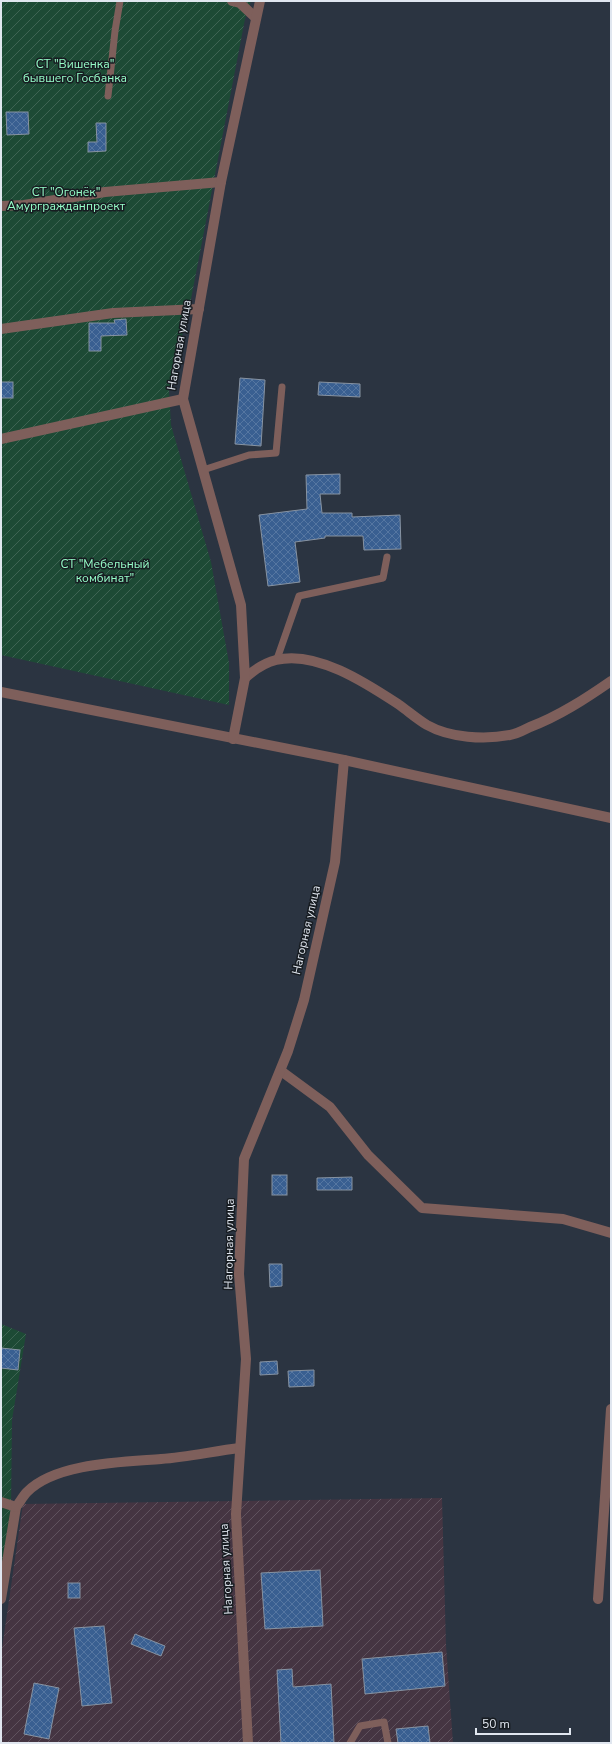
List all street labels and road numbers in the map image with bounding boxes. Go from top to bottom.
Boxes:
street label: Нагорная улица [163,299,195,391]
street label: Нагорная улица [288,884,324,976]
street label: Нагорная улица [220,1198,238,1290]
street label: Нагорная улица [216,1523,236,1615]

